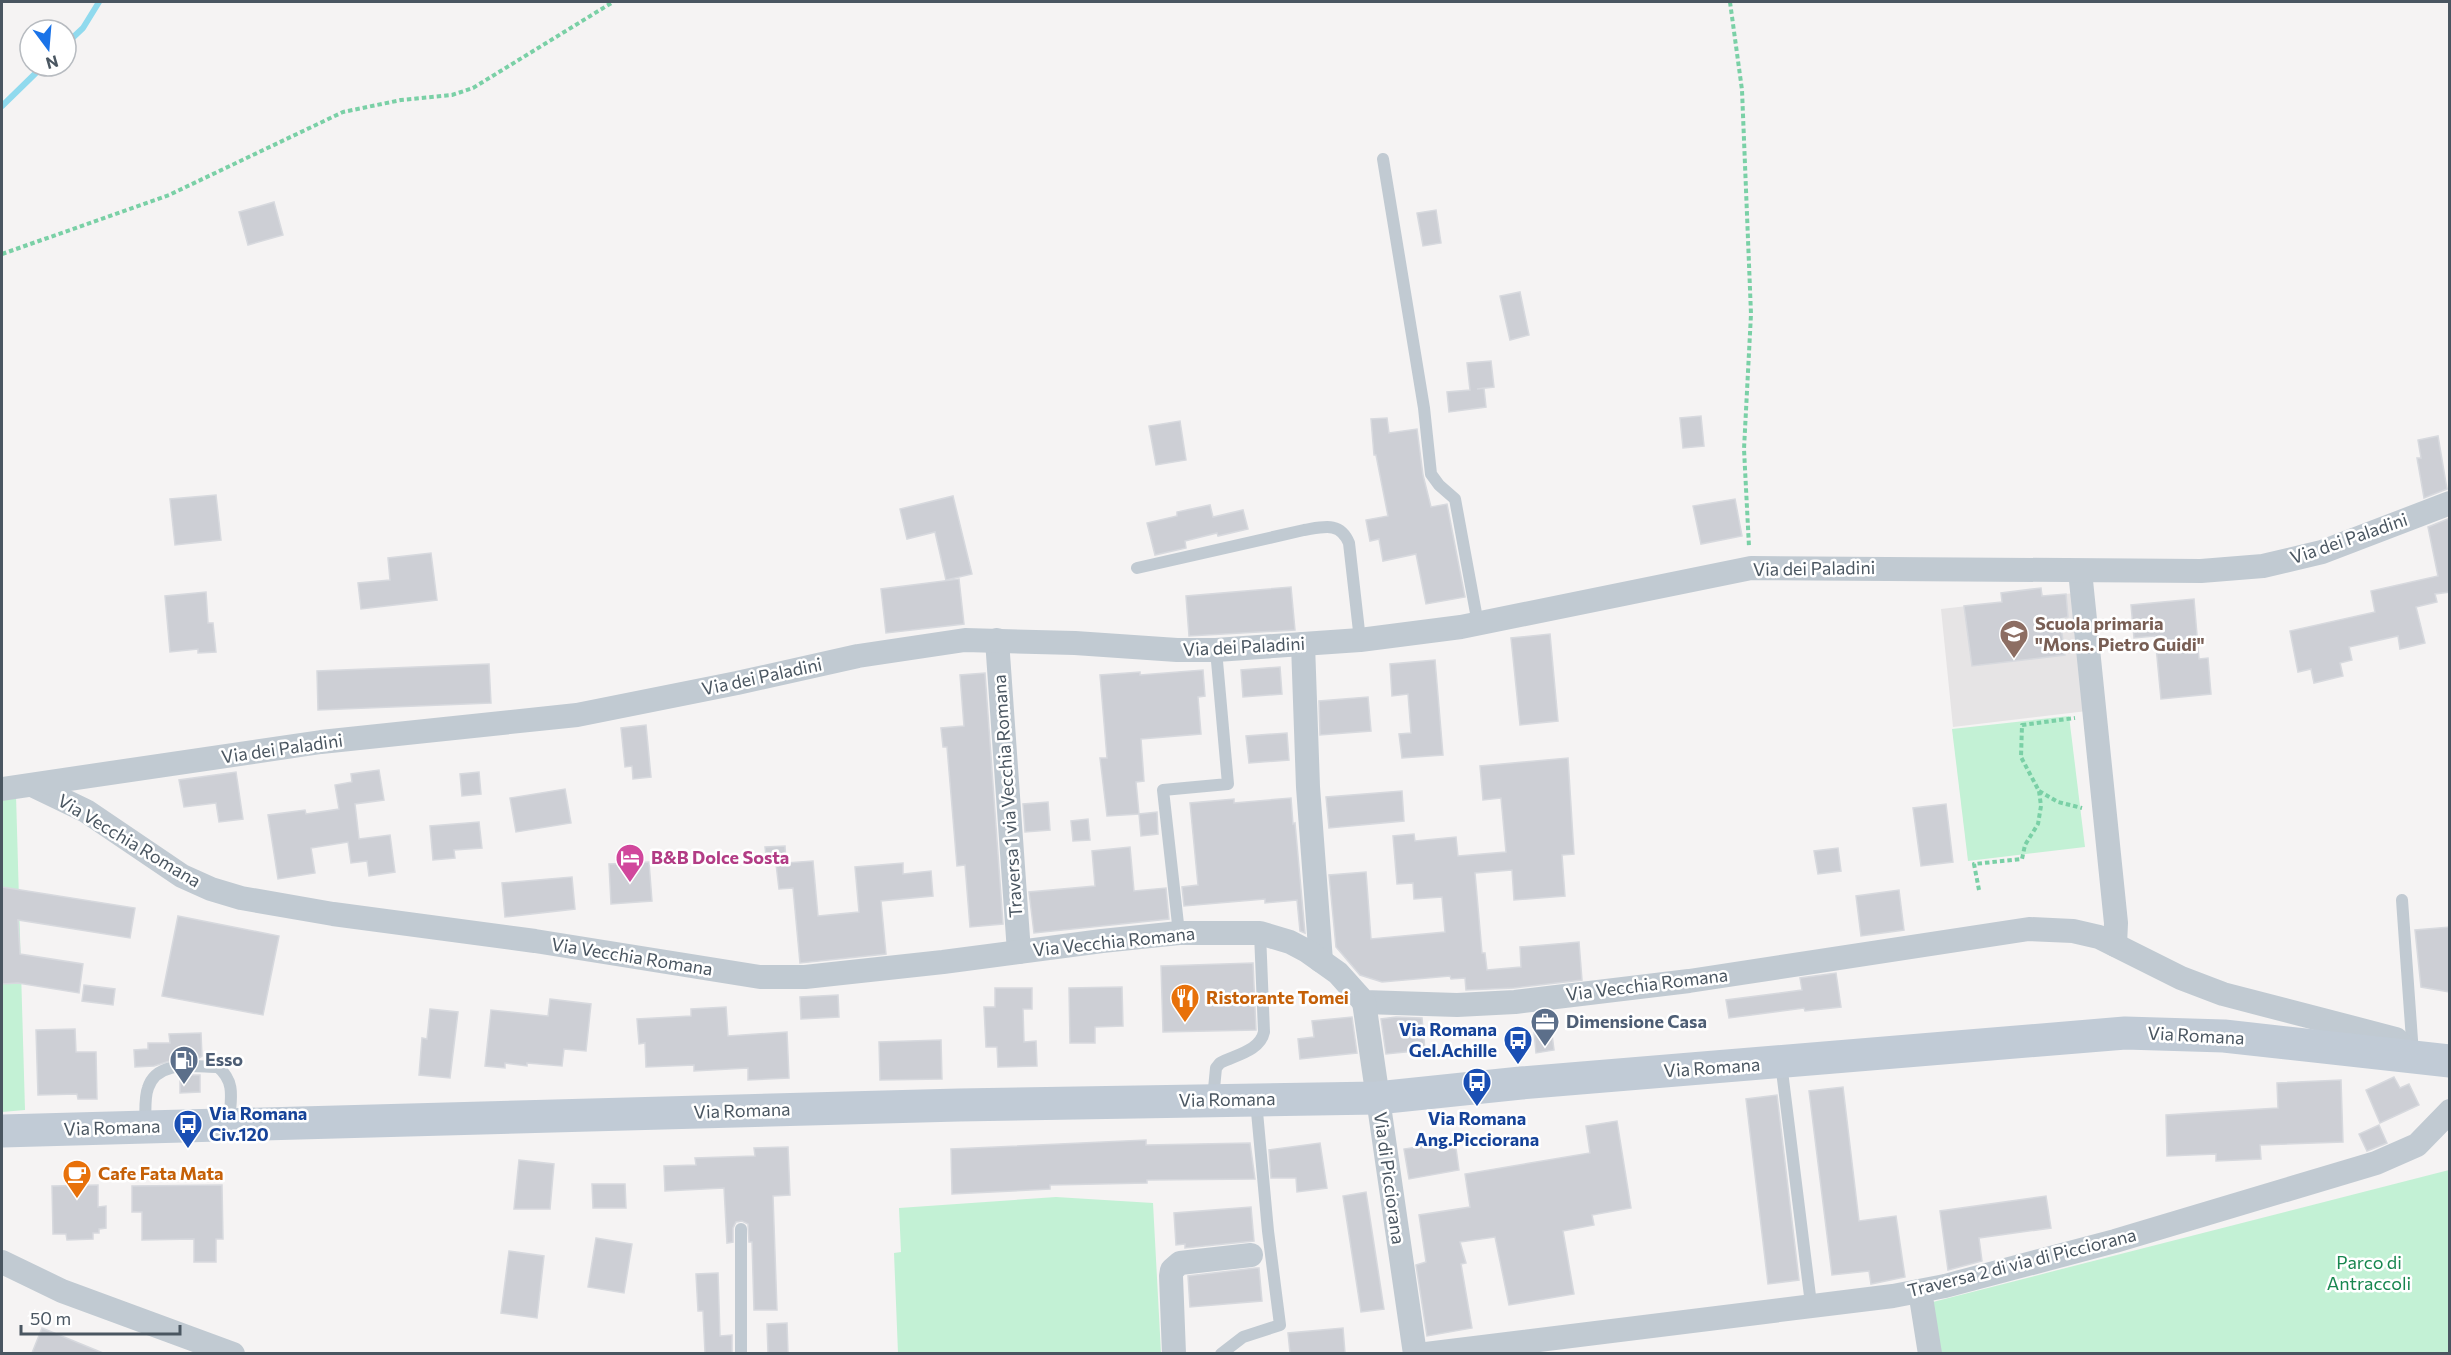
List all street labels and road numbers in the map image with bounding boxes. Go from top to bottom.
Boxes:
street label: Via dei Paladini [2287,508,2410,568]
street label: Via dei Paladini [1753,556,1875,580]
street label: Via dei Paladini [1182,632,1306,660]
street label: Via dei Paladini [700,653,824,700]
street label: Traversa 1 via Vecchia Romana [988,674,1026,918]
street label: Via dei Paladini [220,729,344,767]
street label: Via Vecchia Romana [54,789,205,892]
street label: Via Vecchia Romana [1032,922,1196,960]
street label: Via Vecchia Romana [550,932,714,980]
street label: Via Vecchia Romana [1565,963,1729,1005]
street label: Via Romana [2147,1021,2245,1049]
street label: Via Romana [1663,1053,1761,1081]
street label: Via Romana [1178,1087,1276,1111]
street label: Via Romana [693,1097,791,1123]
street label: Via di Picciorana [1370,1110,1410,1246]
street label: Via Romana [63,1114,161,1140]
street label: Traversa 2 di via di Picciorana [1905,1223,2138,1301]

